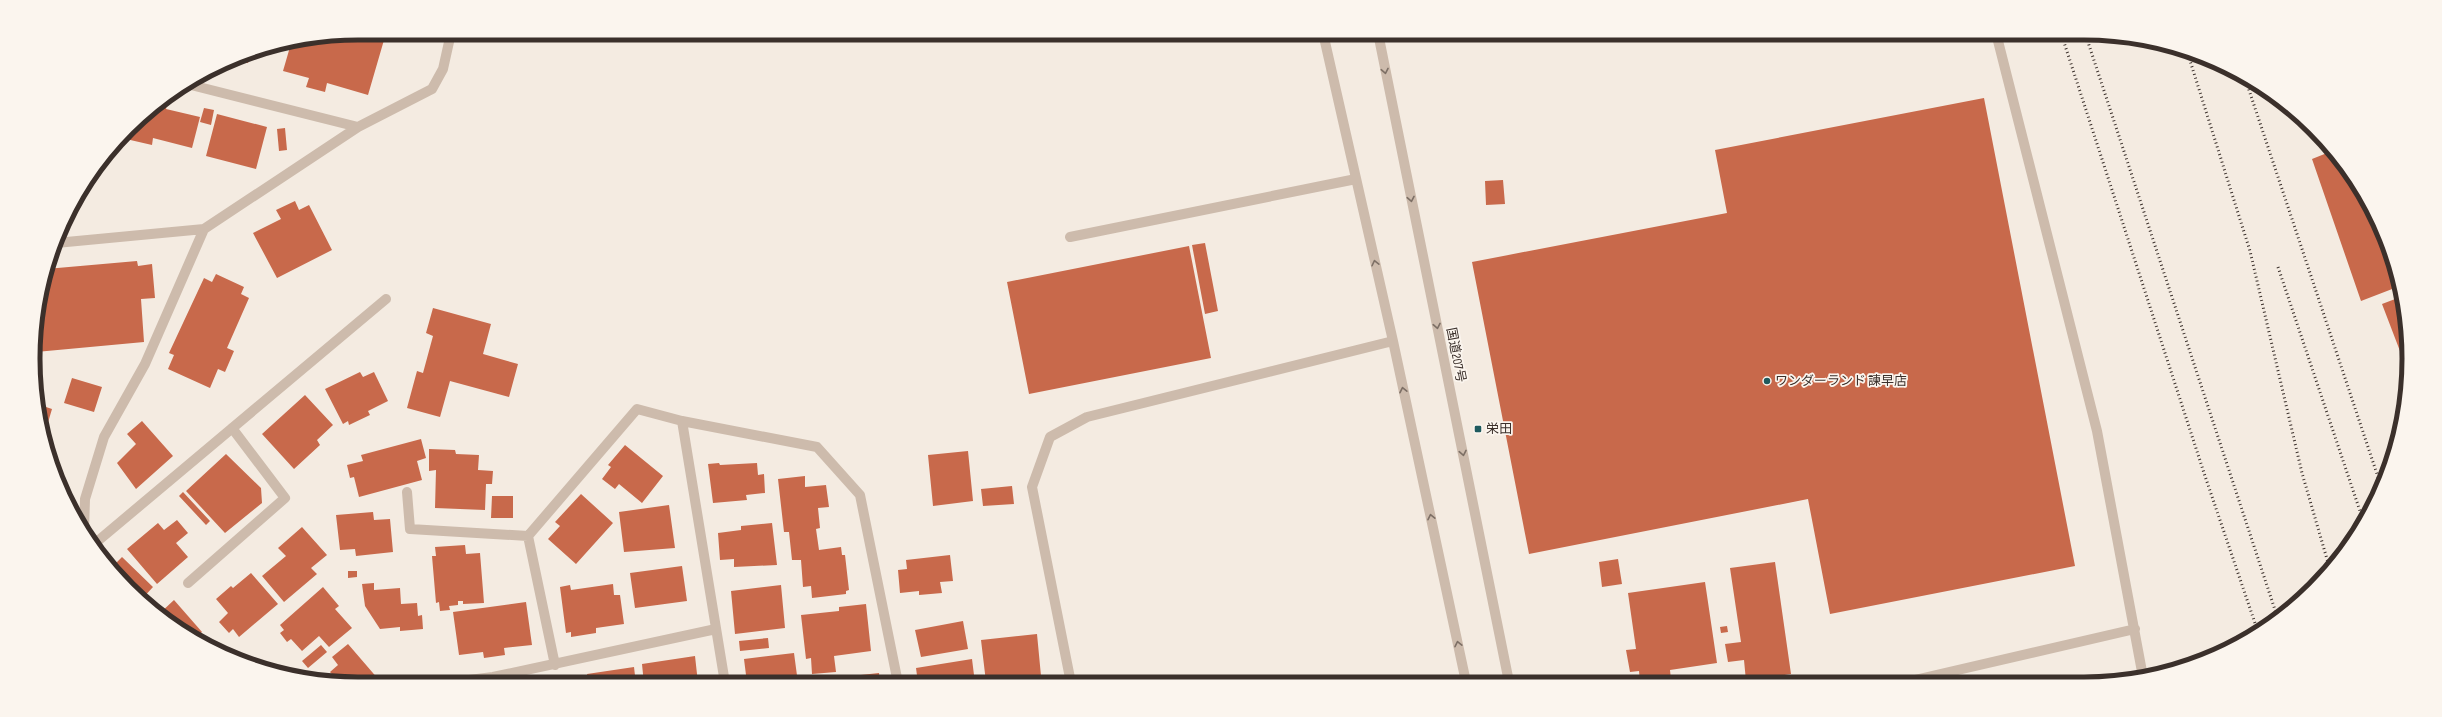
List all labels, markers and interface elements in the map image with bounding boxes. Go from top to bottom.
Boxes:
one-way arrow [1381,68,1389,74]
one-way arrow [1407,195,1415,202]
one-way arrow [1372,260,1380,266]
one-way arrow [1433,323,1441,329]
street label: 国道207号 [1443,326,1469,384]
place label: ワンダーランド 諫早店 [1775,373,1907,389]
marker: ワンダーランド 諫早店 [1762,376,1772,386]
one-way arrow [1400,387,1408,393]
place label: 栄田 [1486,421,1512,437]
marker: 栄田 [1473,424,1483,434]
one-way arrow [1458,450,1467,457]
one-way arrow [1427,514,1435,520]
one-way arrow [1454,641,1462,647]

